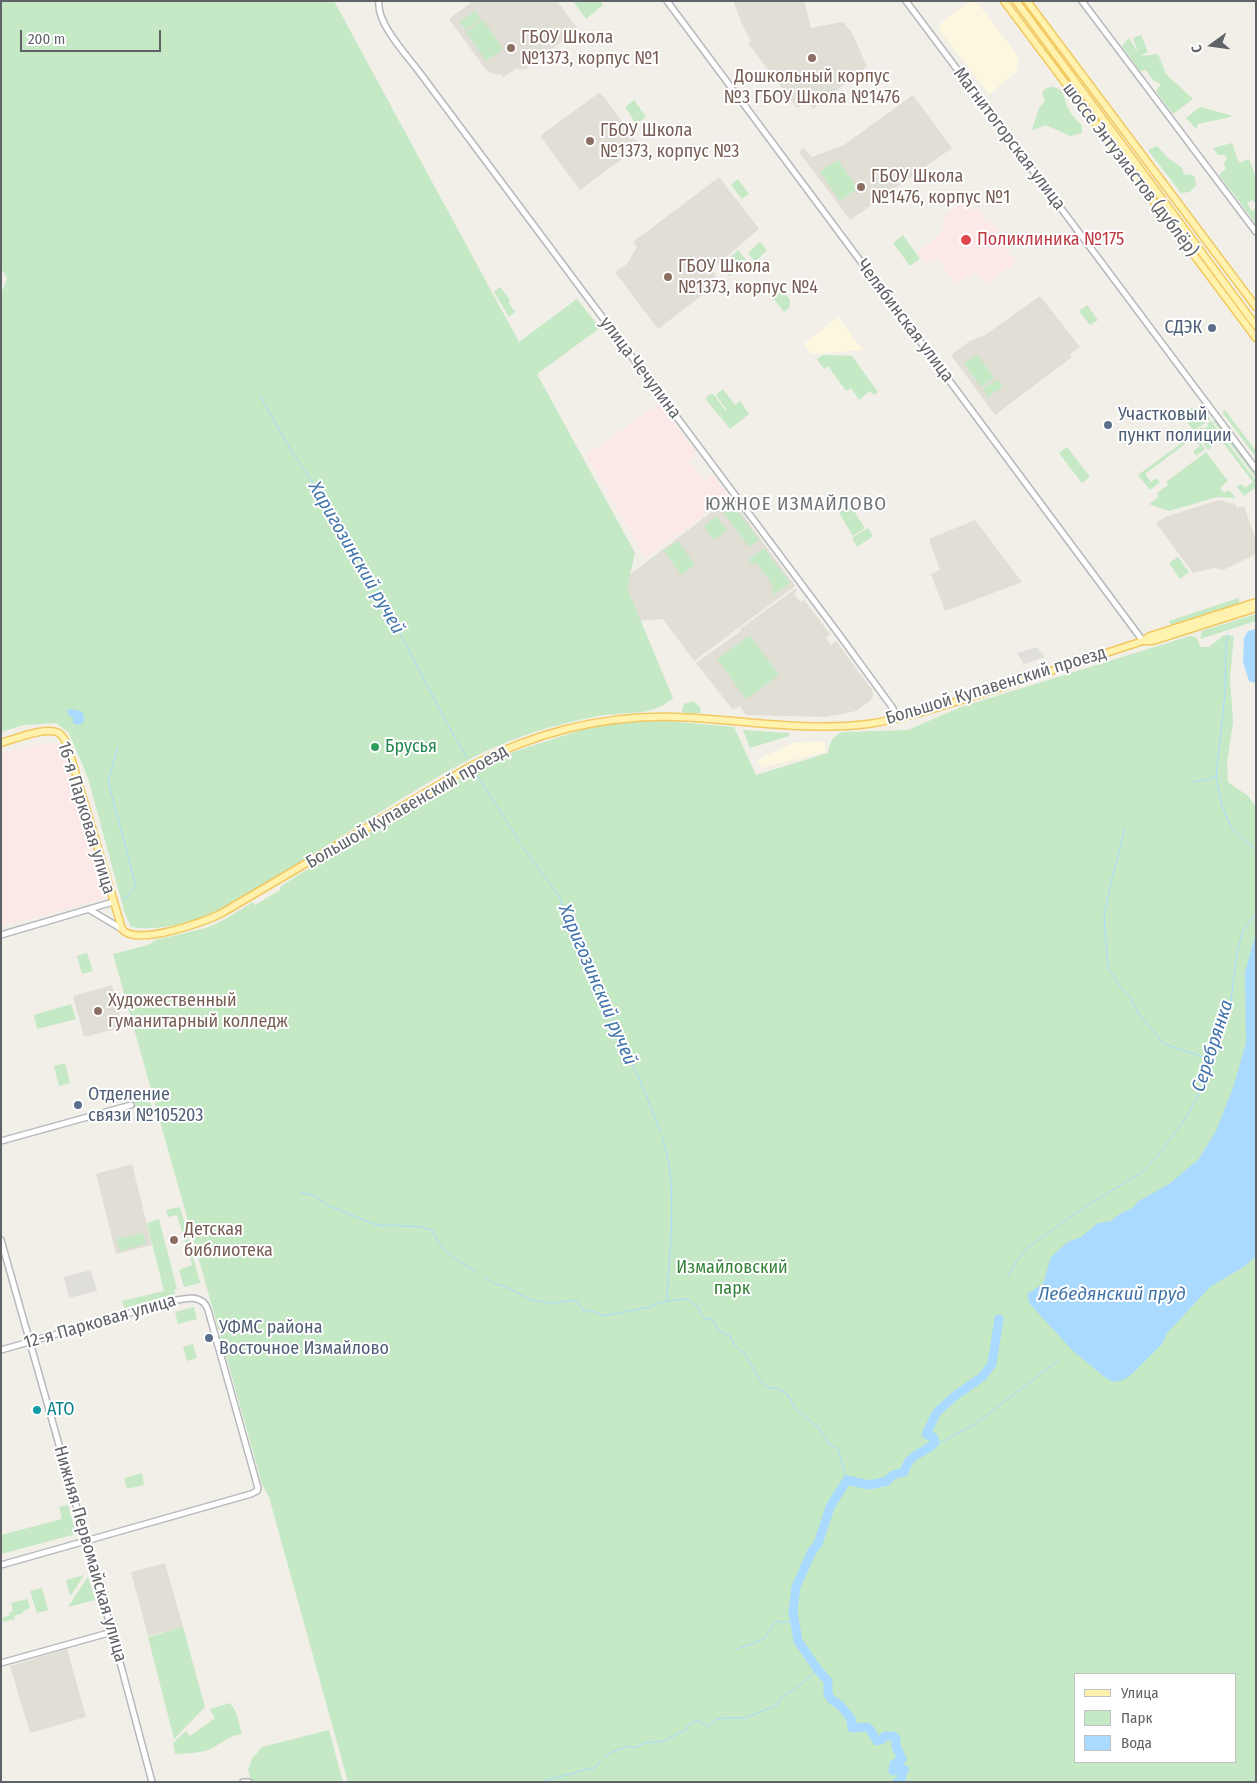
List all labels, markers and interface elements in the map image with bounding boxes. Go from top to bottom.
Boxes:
scale bar [22,20,164,52]
north arrow [1187,20,1237,70]
place label: ГБОУ Школа №1373, корпус №1 [521,27,659,70]
text: 200 m [28,30,65,48]
marker: ГБОУ Школа №1373, корпус №1 [505,42,517,54]
text: С [1188,43,1206,54]
marker: Дошкольный корпус №3 ГБОУ Школа №1476 [806,52,818,64]
street label: Магнитогорская улица [948,64,1070,214]
place label: Дошкольный корпус №3 ГБОУ Школа №1476 [724,66,900,108]
street label: шоссе Энтузиастов (дублёр) [1058,79,1202,261]
place label: ГБОУ Школа №1373, корпус №3 [600,120,739,162]
marker: ГБОУ Школа №1373, корпус №3 [584,135,596,147]
place label: ГБОУ Школа №1476, корпус №1 [871,166,1010,208]
marker: ГБОУ Школа №1476, корпус №1 [855,181,867,193]
place label: Поликлиника №175 [977,229,1124,251]
marker: Поликлиника №175 [959,233,973,247]
street label: Челябинская улица [852,255,958,387]
place label: ГБОУ Школа №1373, корпус №4 [678,256,818,298]
marker: ГБОУ Школа №1373, корпус №4 [662,271,674,283]
street label: улица Чечулина [595,313,685,423]
place label: СДЭК [1165,317,1202,339]
marker: СДЭК [1206,322,1218,334]
place label: Участковый пункт полиции [1118,404,1232,446]
marker: Участковый пункт полиции [1102,419,1114,431]
water label: Харигозинский ручей [303,478,409,638]
district label: ЮЖНОЕ ИЗМАЙЛОВО [703,494,889,516]
street label: Большой Купавенский проезд [883,642,1109,730]
place label: Брусья [385,736,437,758]
street label: 16-я Парковая улица [53,739,119,897]
street label: Большой Купавенский проезд [302,740,512,874]
marker: Брусья [369,741,381,753]
water label: Харигозинский ручей [553,901,641,1069]
place label: Художественный гуманитарный колледж [108,990,288,1032]
water label: Серебрянка [1187,997,1239,1095]
marker: Художественный гуманитарный колледж [92,1005,104,1017]
place label: Отделение связи №105203 [88,1084,203,1126]
marker: Отделение связи №105203 [72,1099,84,1111]
place label: Детская библиотека [184,1219,273,1262]
marker: Детская библиотека [168,1234,180,1246]
park label: Измайловский парк [676,1257,788,1300]
water label: Лебедянский пруд [1038,1284,1186,1306]
street label: 12-я Парковая улица [21,1290,179,1354]
place label: УФМС района Восточное Измайлово [219,1317,389,1360]
marker: УФМС района Восточное Измайлово [203,1332,215,1344]
place label: АТО [47,1399,75,1421]
marker: АТО [31,1404,43,1416]
street label: Нижняя Первомайская улица [49,1443,131,1665]
legend [1074,1673,1237,1763]
text: Улица [1121,1684,1159,1702]
text: Парк [1121,1709,1152,1727]
text: Вода [1121,1734,1152,1752]

